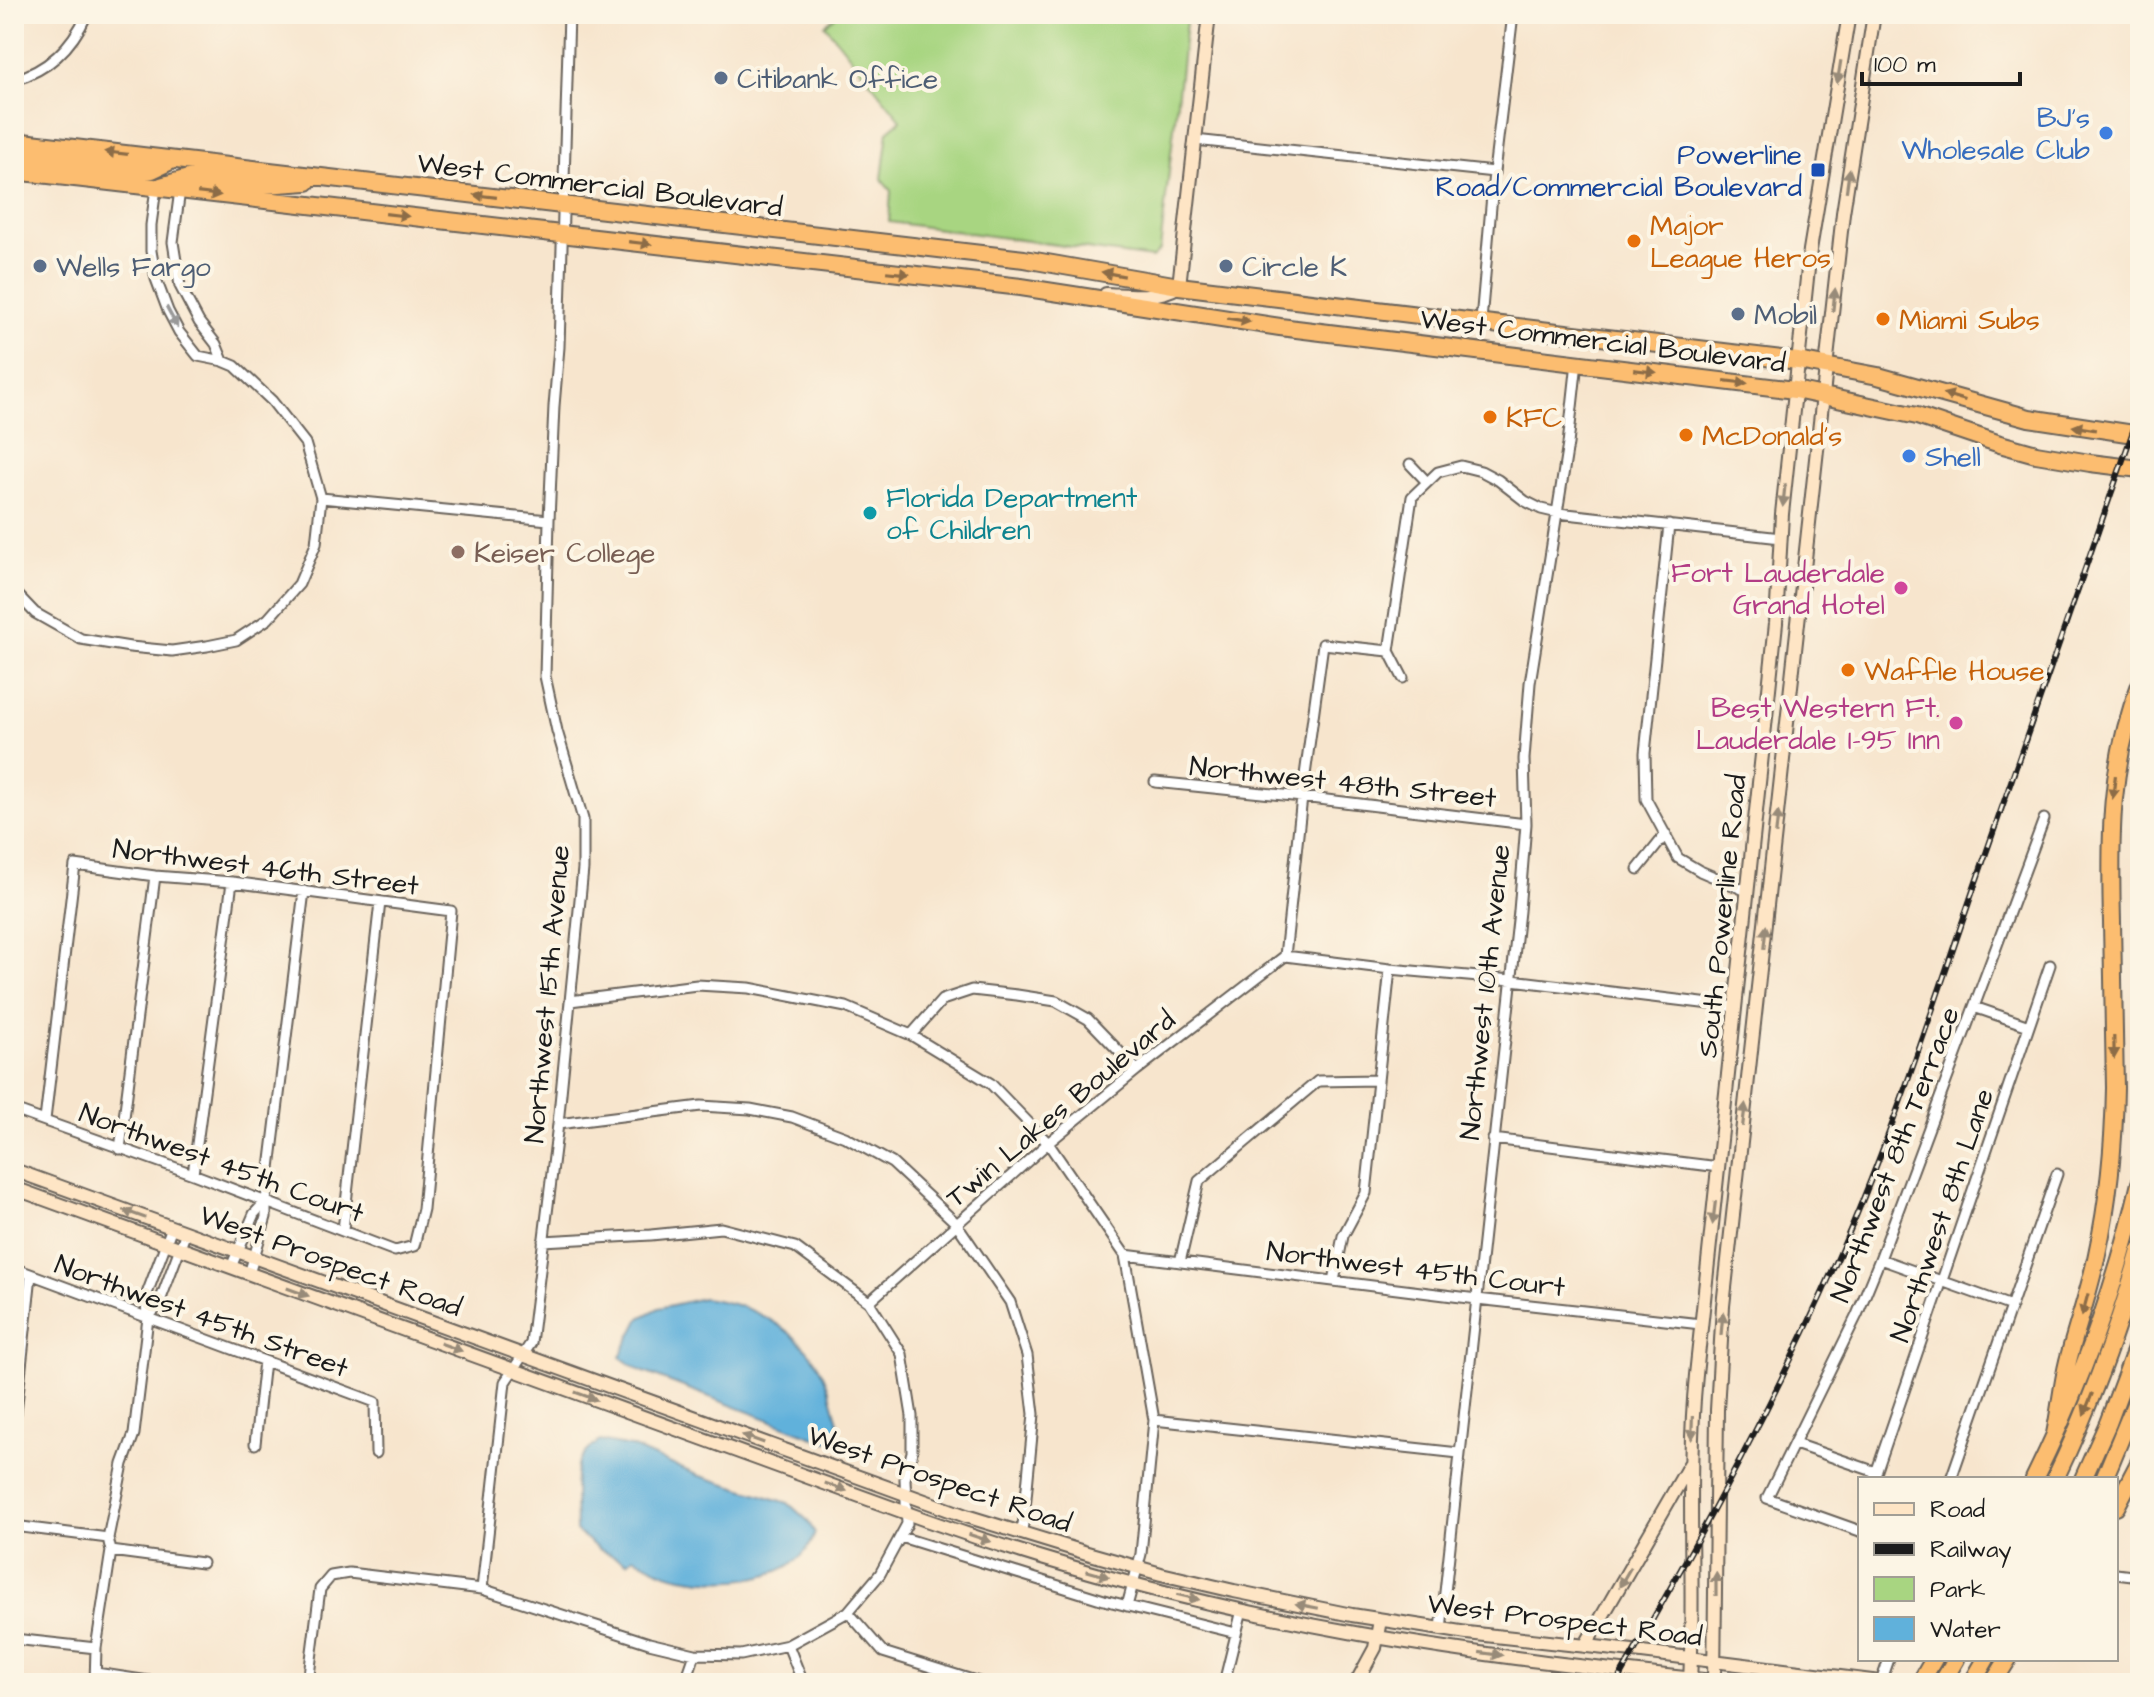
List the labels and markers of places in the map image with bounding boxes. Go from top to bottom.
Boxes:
place label: Citibank Office [737,60,938,99]
marker: Citibank Office [712,69,730,87]
place label: BJ's Wholesale Club [1901,99,2090,170]
marker: BJ's Wholesale Club [2097,124,2115,142]
place label: Powerline Road/Commercial Boulevard [1435,136,1802,207]
marker: Powerline Road/Commercial Boulevard [1809,161,1827,179]
place label: Major League Heros [1650,207,1831,279]
marker: Major League Heros [1625,232,1643,250]
place label: Wells Fargo [56,248,211,288]
place label: Circle K [1242,248,1347,287]
marker: Wells Fargo [31,257,49,275]
marker: Circle K [1217,257,1235,275]
place label: Mobil [1754,296,1817,335]
place label: Miami Subs [1899,301,2040,340]
marker: Mobil [1729,305,1747,323]
marker: Miami Subs [1874,310,1892,328]
place label: KFC [1506,399,1562,438]
marker: KFC [1481,408,1499,426]
place label: McDonald's [1702,417,1842,456]
marker: McDonald's [1677,426,1695,444]
place label: Shell [1925,438,1981,477]
marker: Shell [1900,447,1918,465]
place label: Florida Department of Children [886,479,1138,550]
marker: Florida Department of Children [861,504,879,522]
place label: Keiser College [474,534,655,574]
marker: Keiser College [449,543,467,561]
place label: Fort Lauderdale Grand Hotel [1671,554,1885,625]
marker: Fort Lauderdale Grand Hotel [1892,579,1910,597]
place label: Waffle House [1864,652,2045,691]
marker: Waffle House [1839,661,1857,679]
place label: Best Western Ft. Lauderdale I-95 Inn [1696,689,1940,760]
marker: Best Western Ft. Lauderdale I-95 Inn [1947,714,1965,732]

